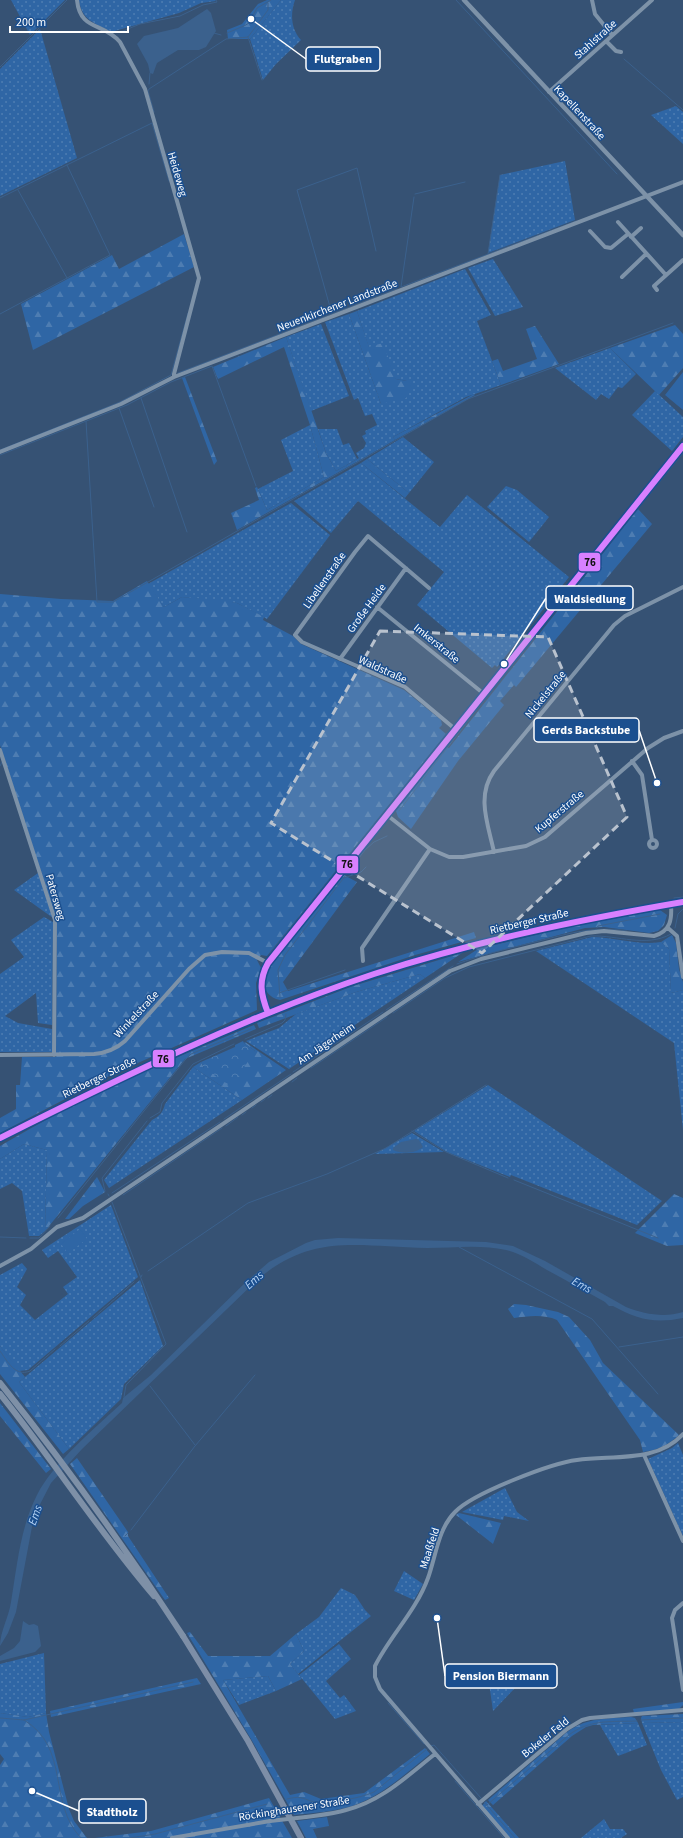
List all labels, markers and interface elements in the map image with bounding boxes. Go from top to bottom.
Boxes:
scale bar [10,8,128,34]
text: 200 m [16,14,46,31]
street label: Stahlstraße [571,16,620,62]
callout: Flutgraben [306,47,380,71]
text: Flutgraben [314,51,372,68]
street label: Kapellenstraße [550,82,609,143]
street label: Heideweg [164,150,191,199]
street label: Neuenkirchener Landstraße [275,275,400,335]
street label: Libellenstraße [299,549,350,611]
line badge: 76 [578,552,601,572]
text: 76 [584,555,596,570]
street label: Große Heide [343,580,390,636]
callout: Waldsiedlung [546,586,633,610]
text: Waldsiedlung [554,591,626,608]
street label: Imkerstraße [410,620,463,667]
street label: Waldstraße [356,652,410,687]
street label: Nickelstraße [522,667,570,721]
callout: Gerds Backstube [534,718,639,742]
text: Gerds Backstube [542,722,630,739]
street label: Kupferstraße [532,786,587,836]
line badge: 76 [336,855,359,874]
text: 76 [341,857,353,872]
street label: Patersweg [42,872,69,922]
street label: Rietberger Straße [488,905,570,938]
street label: Winkelstraße [110,987,163,1041]
street label: Am Jägerheim [295,1019,358,1068]
line badge: 76 [152,1049,175,1068]
text: 76 [157,1052,169,1067]
street label: Rietberger Straße [60,1053,139,1102]
water label: Ems [241,1267,268,1294]
water label: Ems [569,1273,595,1298]
water label: Ems [24,1502,47,1528]
street label: Maaßfeld [416,1525,443,1571]
callout: Pension Biermann [445,1664,557,1688]
text: Pension Biermann [453,1668,549,1685]
street label: Bokeler Feld [518,1714,572,1761]
street label: Röckinghausener Straße [238,1792,351,1825]
callout: Stadtholz [79,1799,146,1823]
text: Stadtholz [87,1804,138,1821]

